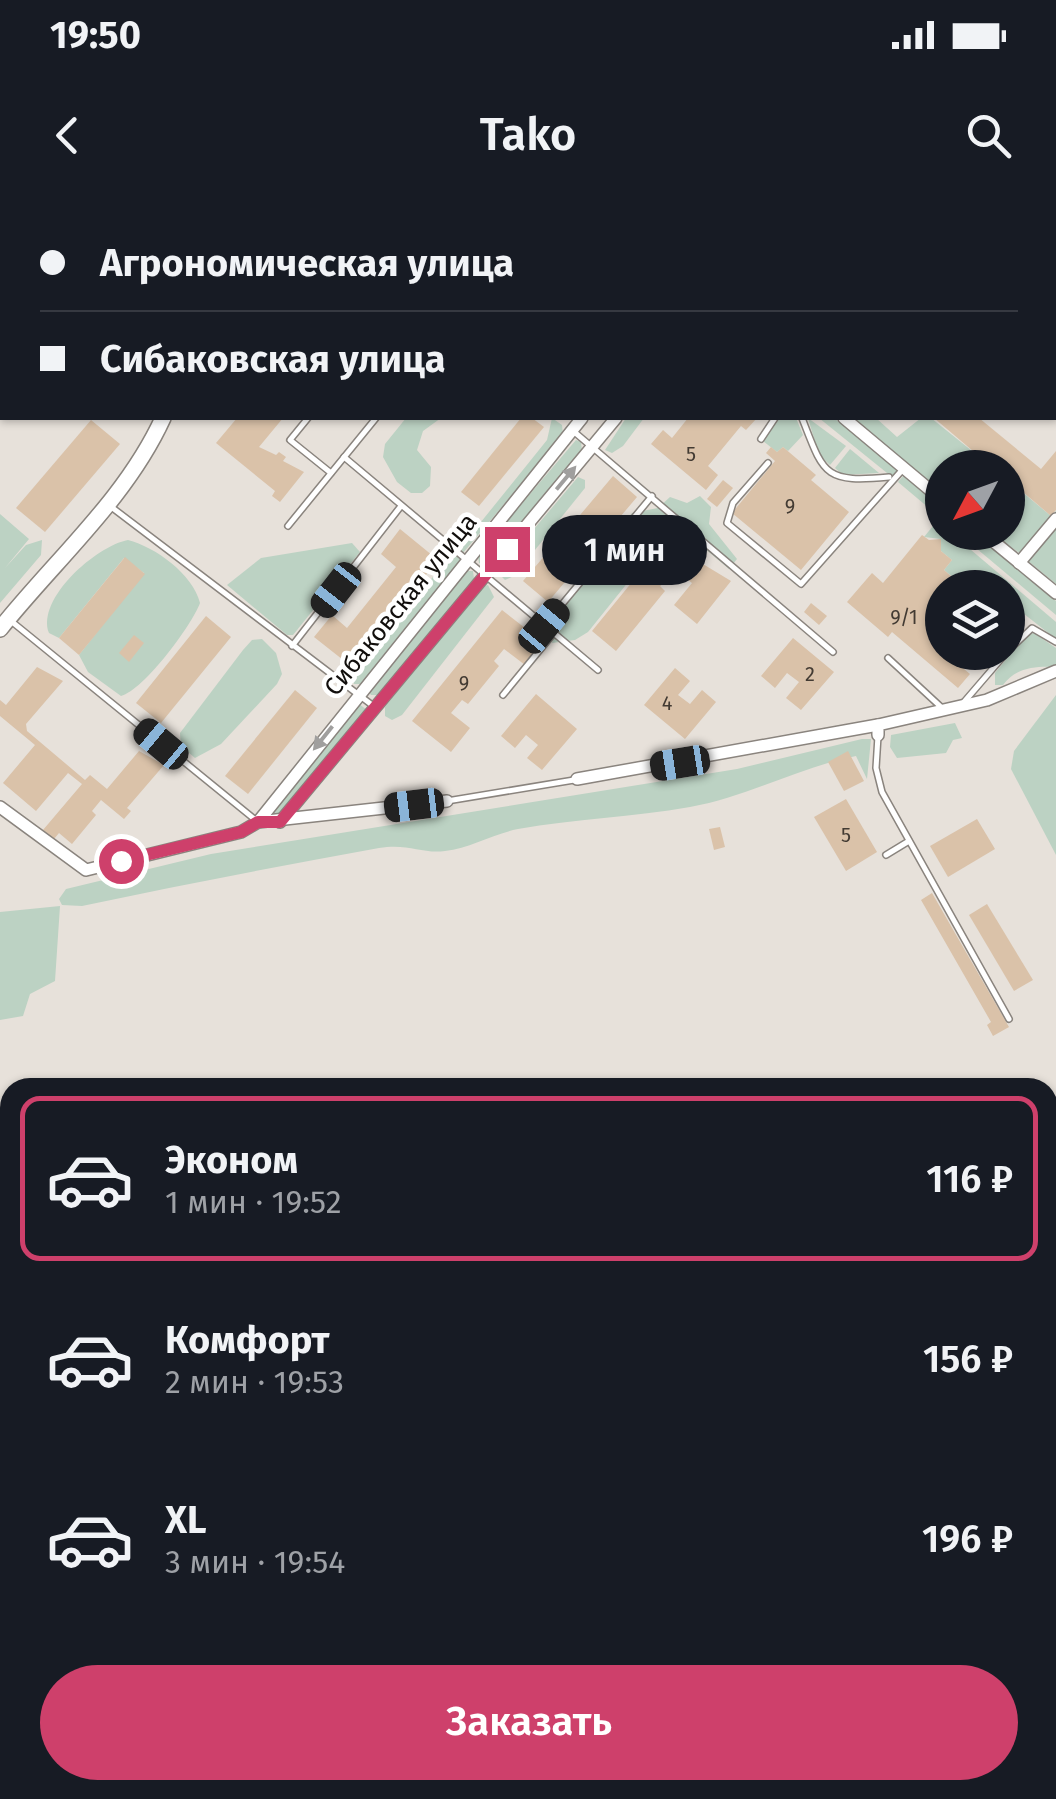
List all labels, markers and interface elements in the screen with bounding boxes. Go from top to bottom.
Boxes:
text: 19:50 [50,12,141,58]
icon: back [40,108,95,163]
text: Tako [480,108,576,162]
icon: search [961,108,1016,163]
text: Агрономическая улица [100,240,514,286]
text: Сибаковская улица [100,336,445,382]
house number: 5 [686,442,696,466]
north arrow [925,450,1025,550]
map controls [925,450,1025,670]
one-way arrow [555,465,576,490]
house number: 9 [785,494,795,518]
street label: Сибаковская улица [318,507,484,702]
callout: 1 мин [542,514,707,584]
route end [485,527,530,572]
text: 1 мин [584,531,665,569]
car [306,557,366,623]
button: layers [925,570,1025,670]
car [513,593,575,659]
house number: 9/1 [890,605,918,629]
house number: 2 [805,662,815,686]
house number: 9 [459,671,469,695]
house number: 4 [662,691,673,715]
car [128,713,194,775]
one-way arrow [313,726,334,751]
car [648,743,712,783]
car [382,786,446,824]
house number: 5 [841,823,851,847]
route start [99,839,144,884]
icon: car [45,1134,135,1224]
text: Эконом [165,1137,298,1183]
text: 116 ₽ [926,1156,1013,1202]
text: 1 мин · 19:52 [165,1183,342,1221]
icon: car [45,1314,135,1404]
text: Комфорт [165,1317,329,1363]
text: 156 ₽ [923,1336,1013,1382]
text: 2 мин · 19:53 [165,1363,344,1401]
icon: car [45,1494,135,1584]
text: XL [165,1497,207,1543]
text: 196 ₽ [922,1516,1013,1562]
text: 3 мин · 19:54 [165,1543,345,1581]
button: Заказать [40,1665,1018,1780]

